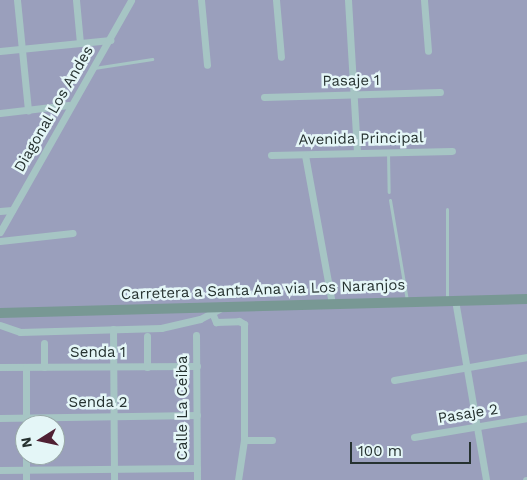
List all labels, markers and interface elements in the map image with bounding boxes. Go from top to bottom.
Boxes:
street label: Diagonal Los Andes [10,42,98,176]
street label: Pasaje 1 [322,71,380,91]
street label: Avenida Principal [298,129,424,149]
street label: Carretera a Santa Ana via Los Naranjos [119,276,407,304]
street label: Senda 1 [70,344,126,362]
street label: Calle La Ceiba [174,355,192,461]
street label: Senda 2 [68,394,128,412]
street label: Pasaje 2 [437,400,499,428]
north arrow [15,415,65,465]
scale bar [352,432,473,464]
text: N [17,436,35,449]
text: 100 m [358,442,402,460]

